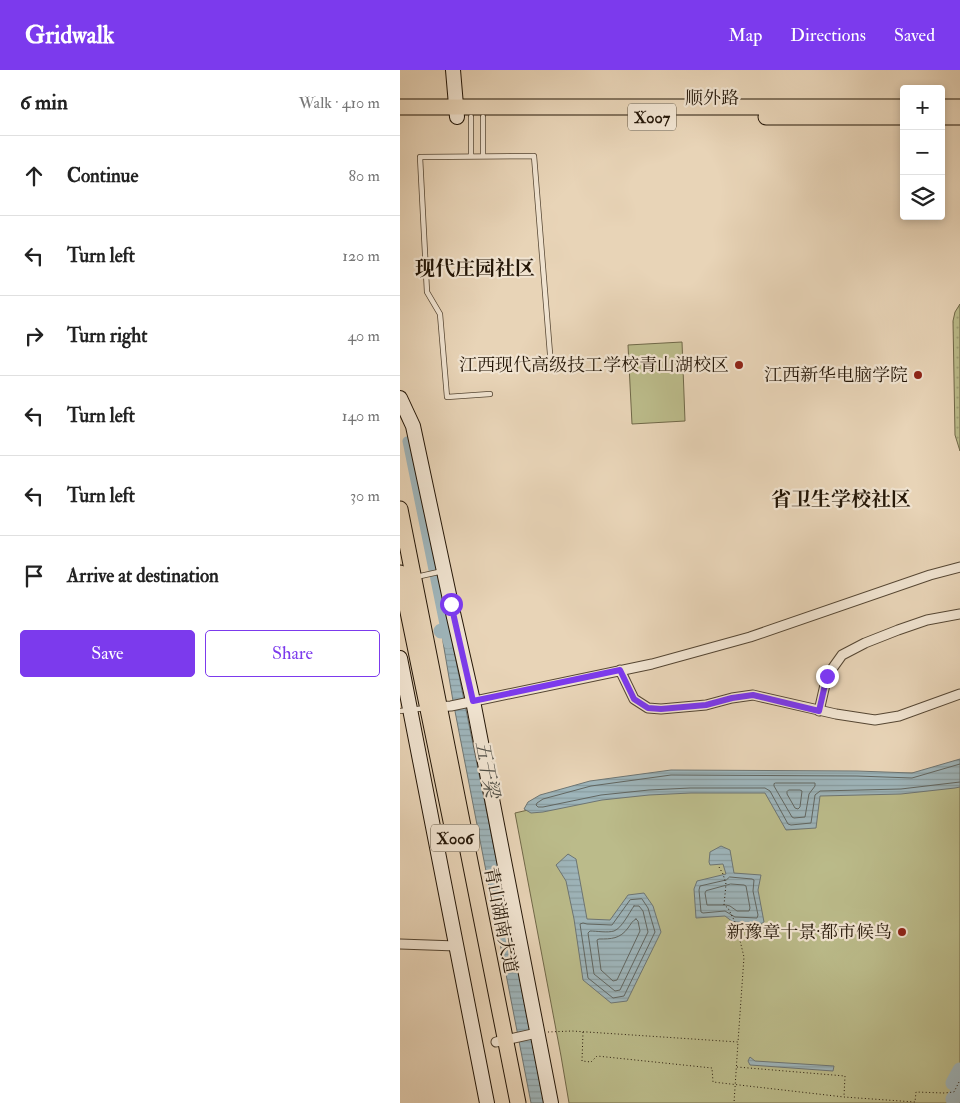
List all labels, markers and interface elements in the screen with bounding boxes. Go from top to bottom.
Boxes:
text: Gridwalk [25,20,114,51]
text: Map [729,24,762,47]
text: Directions [790,24,866,47]
text: Saved [894,24,935,47]
map controls [900,85,945,220]
button: + [900,85,945,130]
street label: 顺外路 [685,87,739,110]
text: 6 min [20,89,68,116]
text: Walk · 410 m [299,93,380,113]
road number: X007 [628,104,676,131]
button: − [900,130,945,175]
icon: ahead [20,162,48,190]
text: Continue [67,164,138,188]
text: 80 m [349,166,380,186]
button: layers [900,175,945,220]
icon: left [20,242,48,270]
text: Turn left [67,244,135,268]
text: 120 m [342,246,380,266]
district label: 现代庄园社区 [415,256,535,281]
icon: right [20,322,48,350]
text: Turn right [67,324,147,348]
text: 40 m [347,326,380,346]
place label: 江西现代高级技工学校青山湖校区 [459,354,729,377]
marker: 江西现代高级技工学校青山湖校区 [733,359,745,371]
place label: 江西新华电脑学院 [764,364,908,387]
marker: 江西新华电脑学院 [912,369,924,381]
icon: left [20,402,48,430]
text: Turn left [67,404,135,428]
text: 140 m [342,406,380,426]
icon: left [20,482,48,510]
text: Turn left [67,484,135,508]
text: 30 m [350,486,380,506]
district label: 省卫生学校社区 [771,487,911,512]
icon: arrive [20,562,48,590]
text: Arrive at destination [67,564,219,588]
route start [440,593,463,616]
button: Save [20,630,195,677]
button: Share [205,630,380,677]
route end [816,665,839,688]
water label: 五干梁 [470,739,505,801]
road number: X006 [431,824,479,851]
street label: 青山湖南大道 [479,865,522,975]
place label: 新豫章十景·都市候鸟 [726,921,892,944]
marker: 新豫章十景·都市候鸟 [896,926,908,938]

